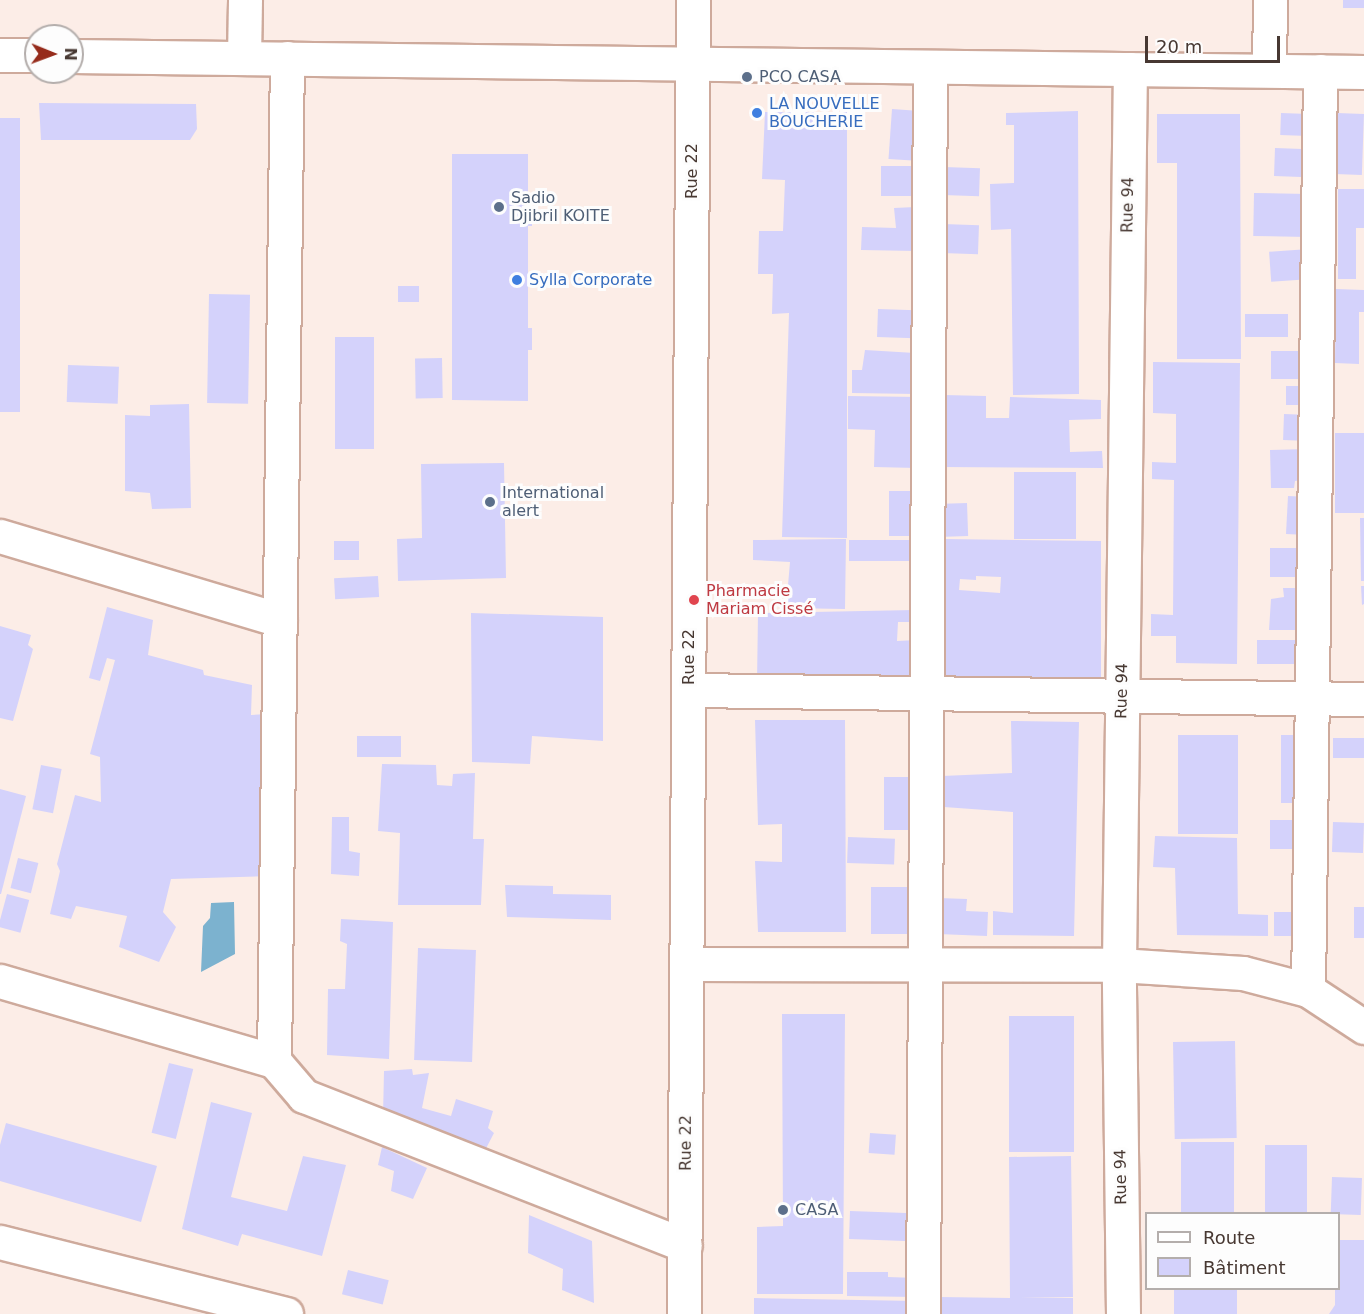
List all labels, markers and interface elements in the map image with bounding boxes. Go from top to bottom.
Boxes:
north arrow [24,24,84,84]
scale bar [1148,24,1283,62]
text: 20 m [1156,36,1202,57]
text: N [61,47,80,61]
place label: PCO CASA [759,67,841,87]
marker: PCO CASA [740,70,754,84]
place label: LA NOUVELLE BOUCHERIE [769,94,880,132]
marker: LA NOUVELLE BOUCHERIE [750,106,764,120]
street label: Rue 22 [682,143,702,199]
street label: Rue 94 [1118,177,1138,233]
place label: Sadio Djibril KOITE [511,188,610,226]
marker: Sadio Djibril KOITE [492,200,506,214]
place label: Sylla Corporate [529,270,652,290]
marker: Sylla Corporate [510,273,524,287]
place label: International alert [502,483,604,521]
marker: International alert [483,495,497,509]
place label: Pharmacie Mariam Cissé [706,581,813,619]
marker: Pharmacie Mariam Cissé [687,593,701,607]
street label: Rue 22 [679,629,699,685]
street label: Rue 94 [1112,663,1132,719]
street label: Rue 22 [676,1115,696,1171]
street label: Rue 94 [1111,1149,1131,1205]
place label: CASA [795,1200,839,1220]
marker: CASA [776,1203,790,1217]
legend [1145,1212,1340,1290]
text: Route [1203,1227,1255,1248]
text: Bâtiment [1203,1257,1286,1278]

